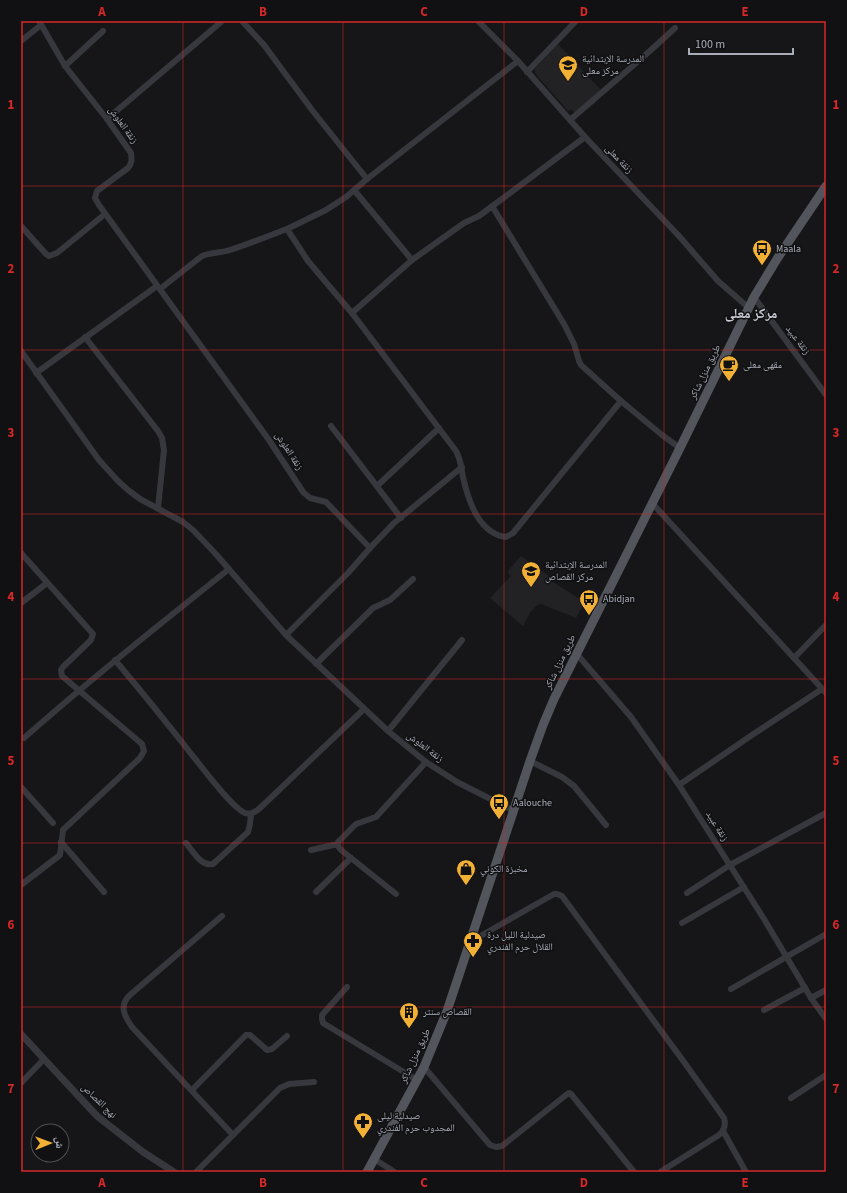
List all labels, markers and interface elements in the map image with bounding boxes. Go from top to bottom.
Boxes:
text: A [97,3,106,21]
text: B [259,3,267,21]
text: C [420,3,428,21]
text: D [580,3,588,21]
text: E [741,3,749,21]
scale bar [689,30,793,56]
text: 100 m [695,36,725,53]
place label: المدرسة الإبتدائية مركز معلى [582,52,644,78]
school or university icon: المدرسة الإبتدائية مركز معلى [557,54,579,82]
text: 1 [8,96,15,114]
text: 1 [833,96,840,114]
street label: زنقة العلوش [105,104,141,147]
street label: زنقة معلى [602,142,636,177]
bus stop icon: Maala [751,238,773,266]
place label: Maala [776,242,801,256]
text: 2 [8,260,15,278]
text: 2 [833,260,840,278]
district label: مركز معلى [725,304,777,324]
street label: زنقة عبيد [782,322,814,358]
street label: طريق منزل شاكر [685,342,724,403]
cafe icon: مقهى معلى [718,354,740,382]
place label: مقهى معلى [743,358,783,372]
text: 3 [8,424,15,442]
text: 3 [833,424,840,442]
street label: زنقة العلوش [271,429,307,473]
place label: المدرسة الإبتدائية مركز القصاص [545,558,607,584]
school or university icon: المدرسة الإبتدائية مركز القصاص [520,560,542,588]
text: 4 [8,588,15,606]
bus stop icon: Abidjan [578,588,600,616]
text: 4 [833,588,840,606]
place label: Abidjan [603,592,635,606]
street label: طريق منزل شاكر [540,632,579,693]
street label: زنقة العلوش [404,728,446,766]
text: 5 [8,752,15,770]
text: 5 [833,752,840,770]
bus stop icon: Aalouche [488,792,510,820]
place label: Aalouche [513,796,552,810]
street label: زنقة عبيد [702,808,732,844]
shop icon: مخبزة الكوني [455,858,477,886]
place label: مخبزة الكوني [480,862,528,877]
text: 6 [8,916,15,934]
text: 6 [833,916,840,934]
place label: صيدلية الليل درة القلال حرم الفندري [487,928,553,955]
pharmacy icon: صيدلية الليل درة القلال حرم الفندري [462,930,484,958]
building icon: القصاص سنتر [398,1001,420,1029]
place label: القصاص سنتر [422,1005,472,1019]
street label: طريق منزل شاكر [396,1026,434,1087]
text: 7 [8,1080,15,1098]
street label: نهج القصاص [78,1080,120,1122]
text: 7 [833,1080,840,1098]
place label: صيدلية ليلى المجدوب حرم الفندري [377,1109,455,1136]
pharmacy icon: صيدلية ليلى المجدوب حرم الفندري [352,1111,374,1139]
north arrow [30,1123,70,1163]
text: ش [52,1137,67,1149]
text: A [97,1174,106,1192]
text: B [259,1174,267,1192]
text: C [420,1174,428,1192]
text: D [580,1174,588,1192]
text: E [741,1174,749,1192]

